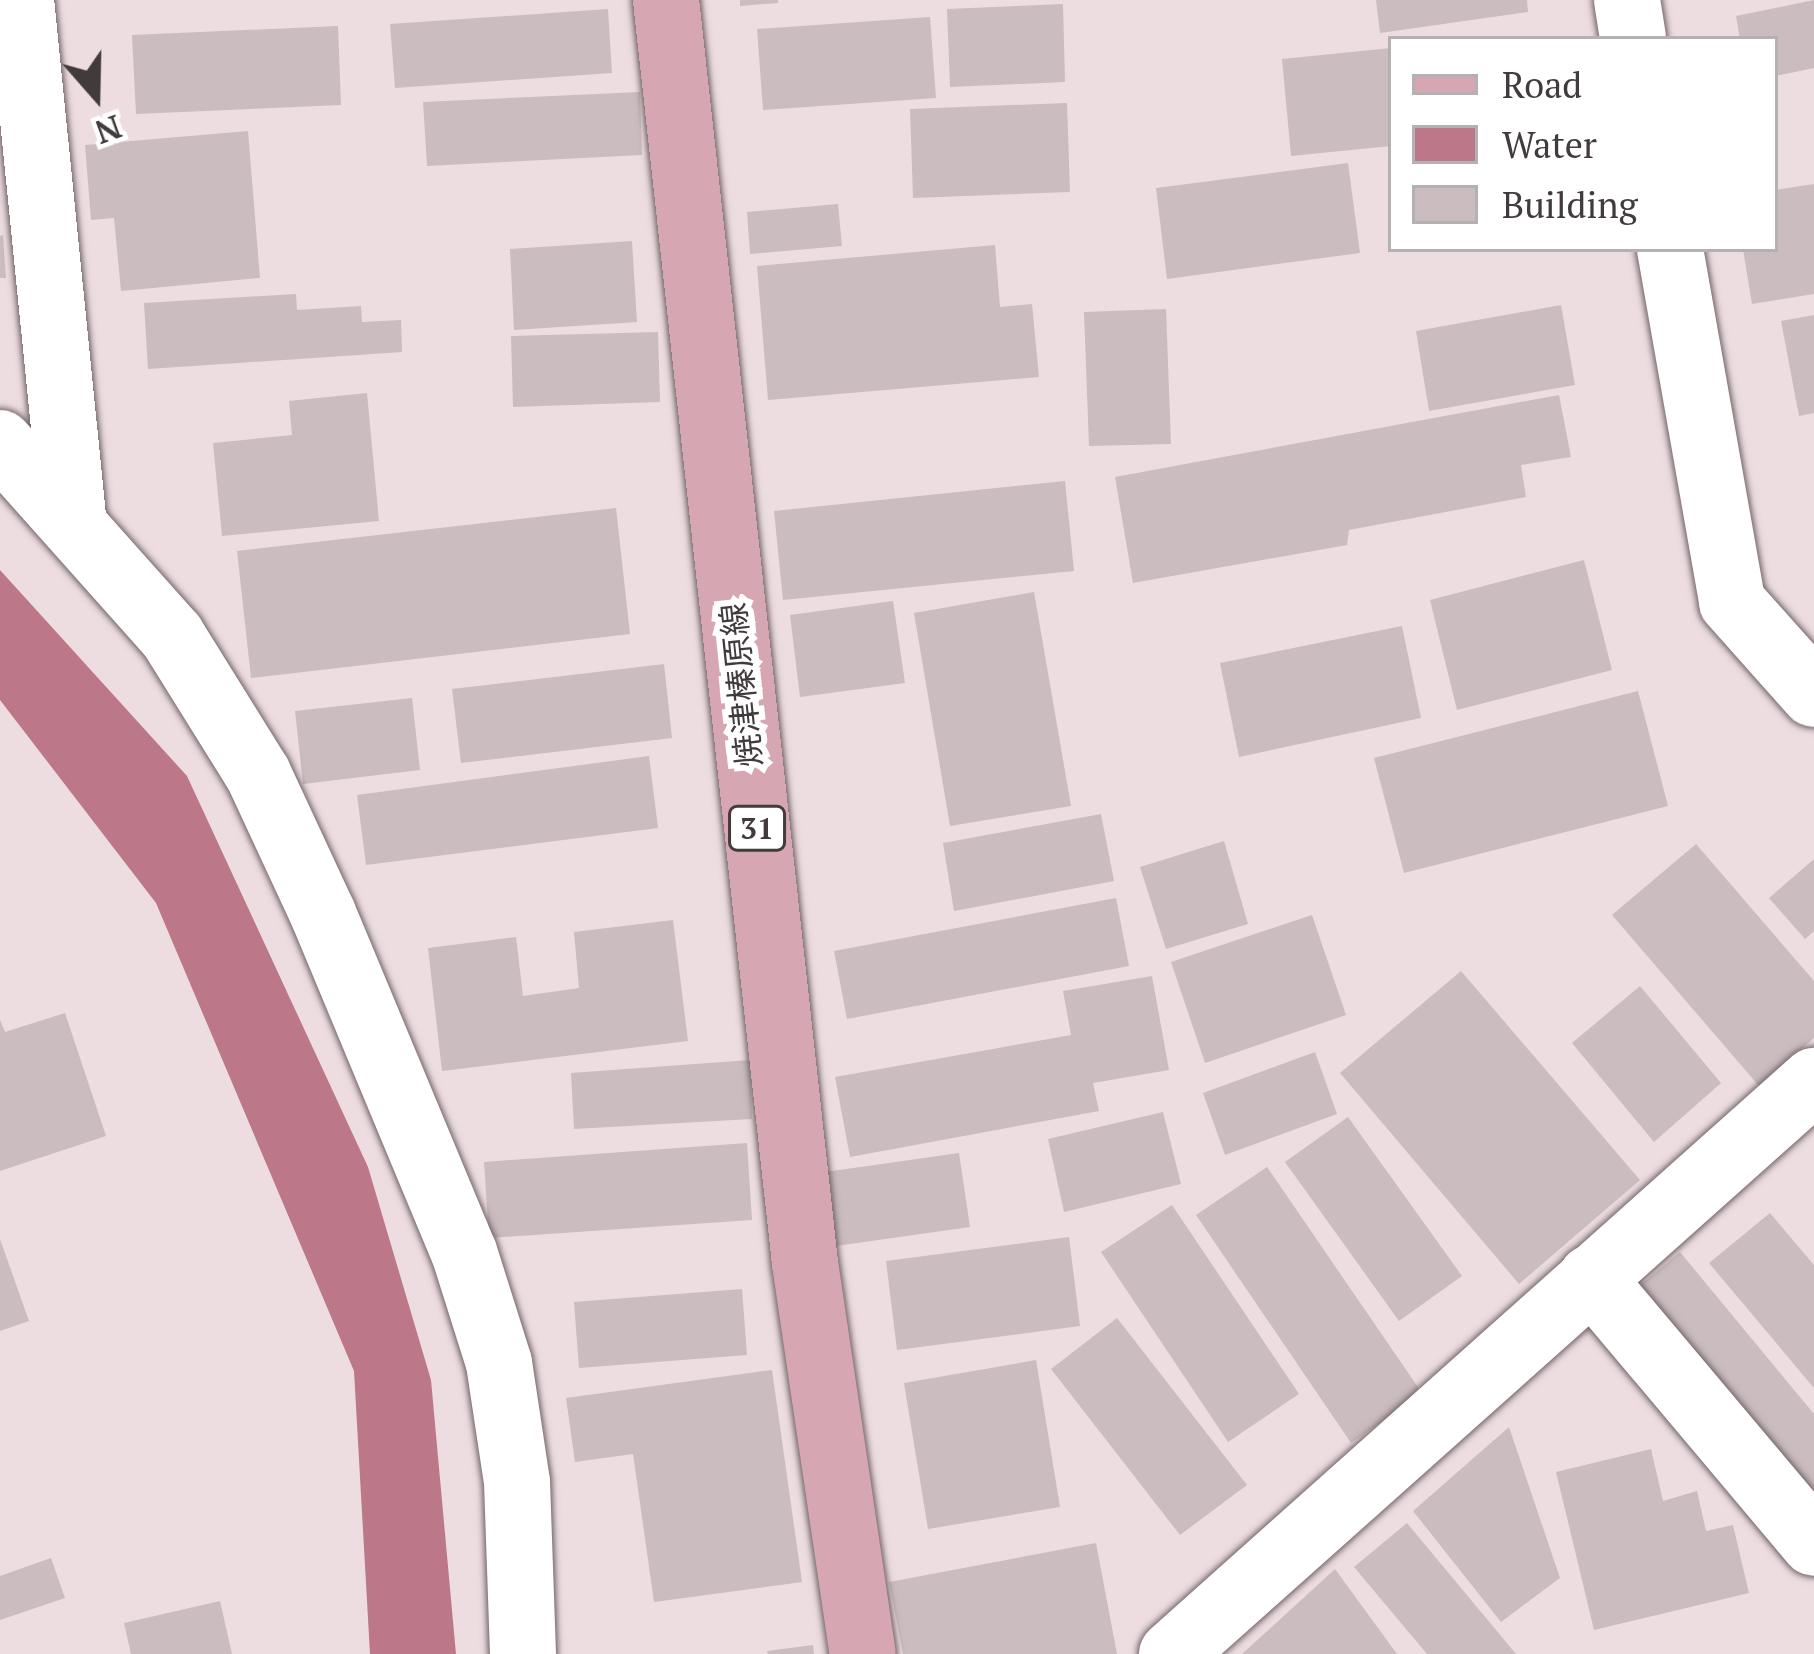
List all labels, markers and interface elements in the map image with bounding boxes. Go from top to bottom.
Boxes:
north arrow [36,36,156,156]
legend [1388,36,1778,252]
text: Road [1502,61,1582,108]
text: N [89,106,128,155]
text: Water [1502,121,1597,168]
text: Building [1502,181,1638,228]
street label: 焼津榛原線 [713,601,769,769]
road number: 31 [727,804,787,852]

